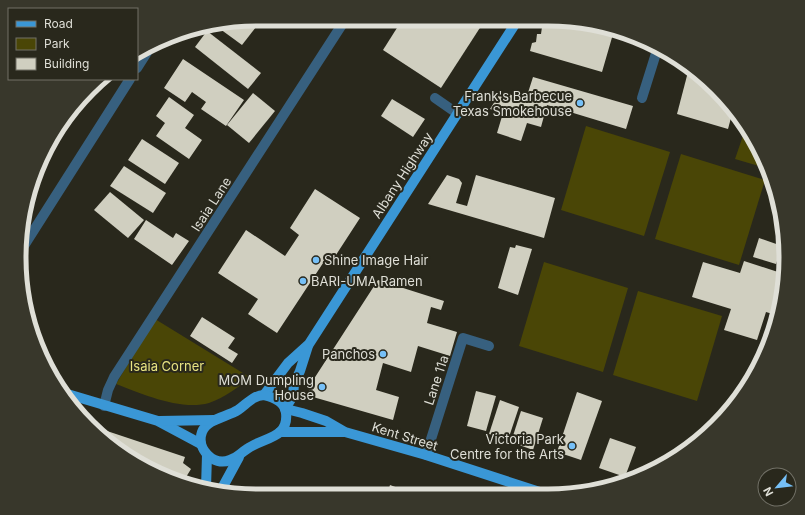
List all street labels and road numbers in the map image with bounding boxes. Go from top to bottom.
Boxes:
street label: Albany Highway [368,129,436,221]
street label: Isaia Lane [187,174,235,234]
street label: Lane 11a [420,353,452,407]
street label: Kent Street [370,418,440,454]

